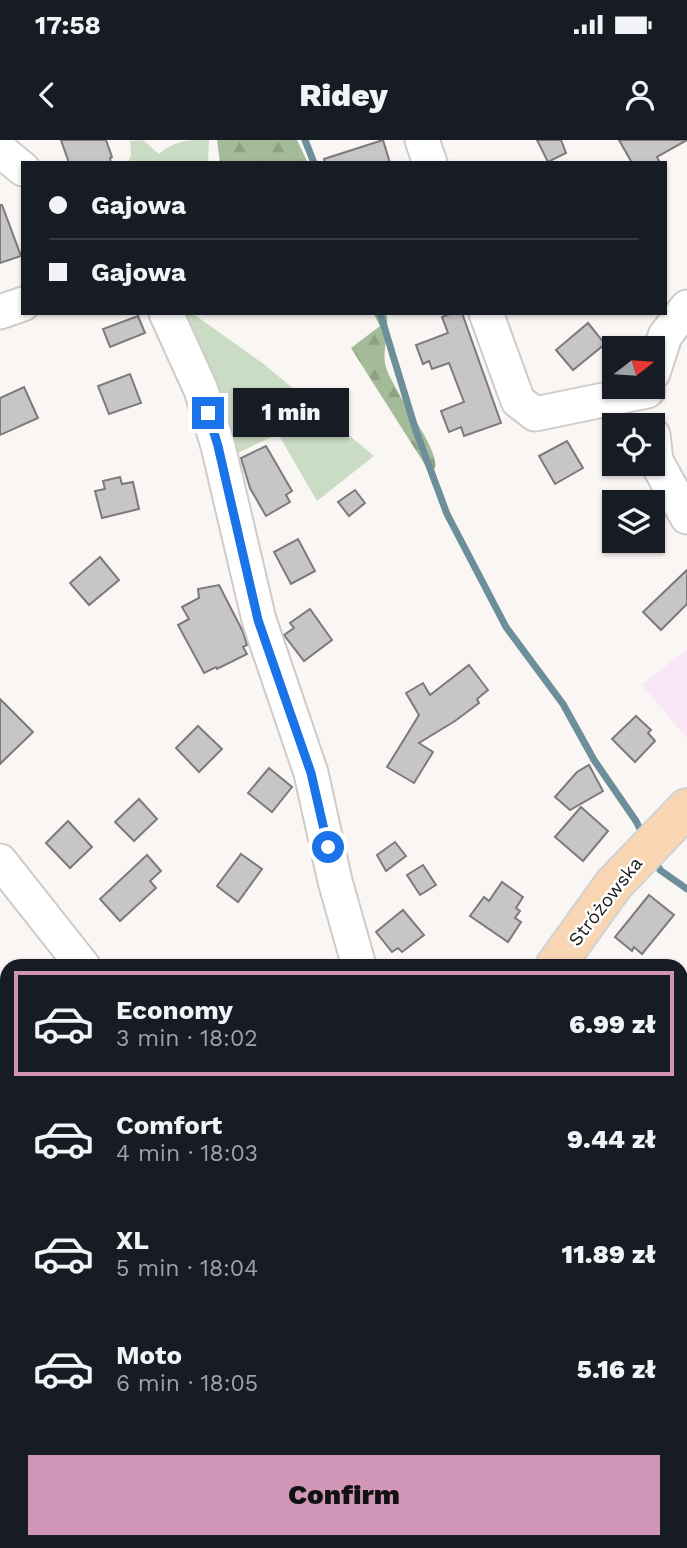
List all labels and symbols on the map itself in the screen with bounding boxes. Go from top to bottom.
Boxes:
north arrow [602,336,665,399]
callout: 1 min [232,388,348,438]
route end [192,397,224,429]
route start [312,831,344,863]
street label: Stróżowska [563,852,648,951]

